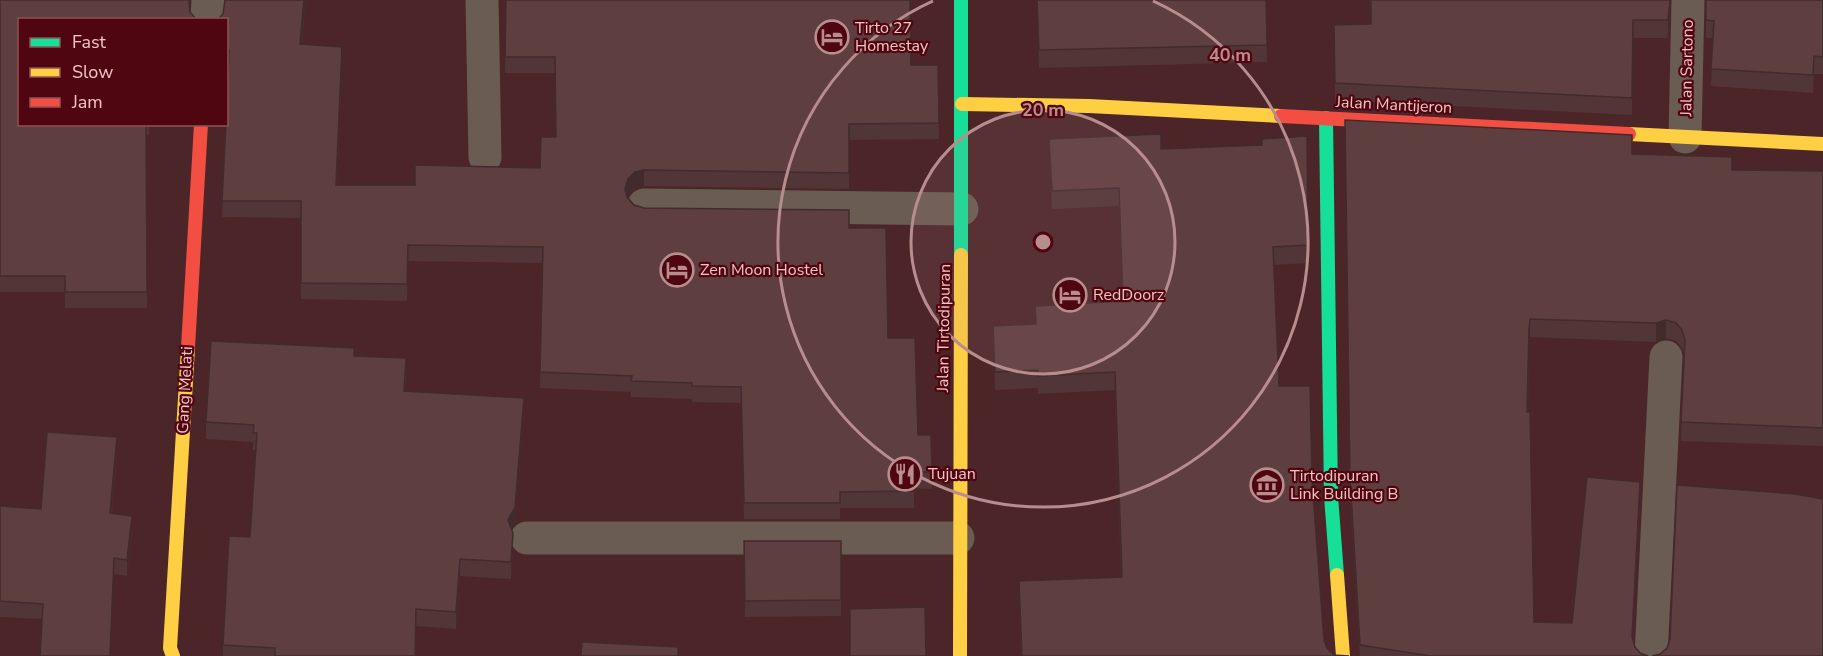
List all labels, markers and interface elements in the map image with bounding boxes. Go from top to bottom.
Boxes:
place label: Tirto 27 Homestay [855,17,929,57]
legend [18,18,228,126]
hotel icon: Tirto 27 Homestay [814,19,850,55]
street label: Jalan Sartono [1675,19,1699,118]
text: Fast [72,30,107,54]
text: 40 m [1209,43,1251,67]
text: Slow [72,60,113,84]
text: Jam [71,90,103,114]
street label: Jalan Mantijeron [1334,91,1453,119]
text: 20 m [1022,98,1064,122]
centre of rings [1033,232,1053,252]
hotel icon: Zen Moon Hostel [659,252,695,288]
place label: Zen Moon Hostel [700,259,823,281]
street label: Jalan Tirtodipuran [932,264,956,393]
hotel icon: RedDoorz [1052,277,1088,313]
place label: RedDoorz [1093,284,1164,306]
street label: Gang Melati [172,346,198,434]
restaurant icon: Tujuan [887,456,923,492]
place label: Tujuan [928,463,976,485]
place label: Tirtodipuran Link Building B [1290,465,1398,505]
museum icon: Tirtodipuran Link Building B [1249,467,1285,503]

